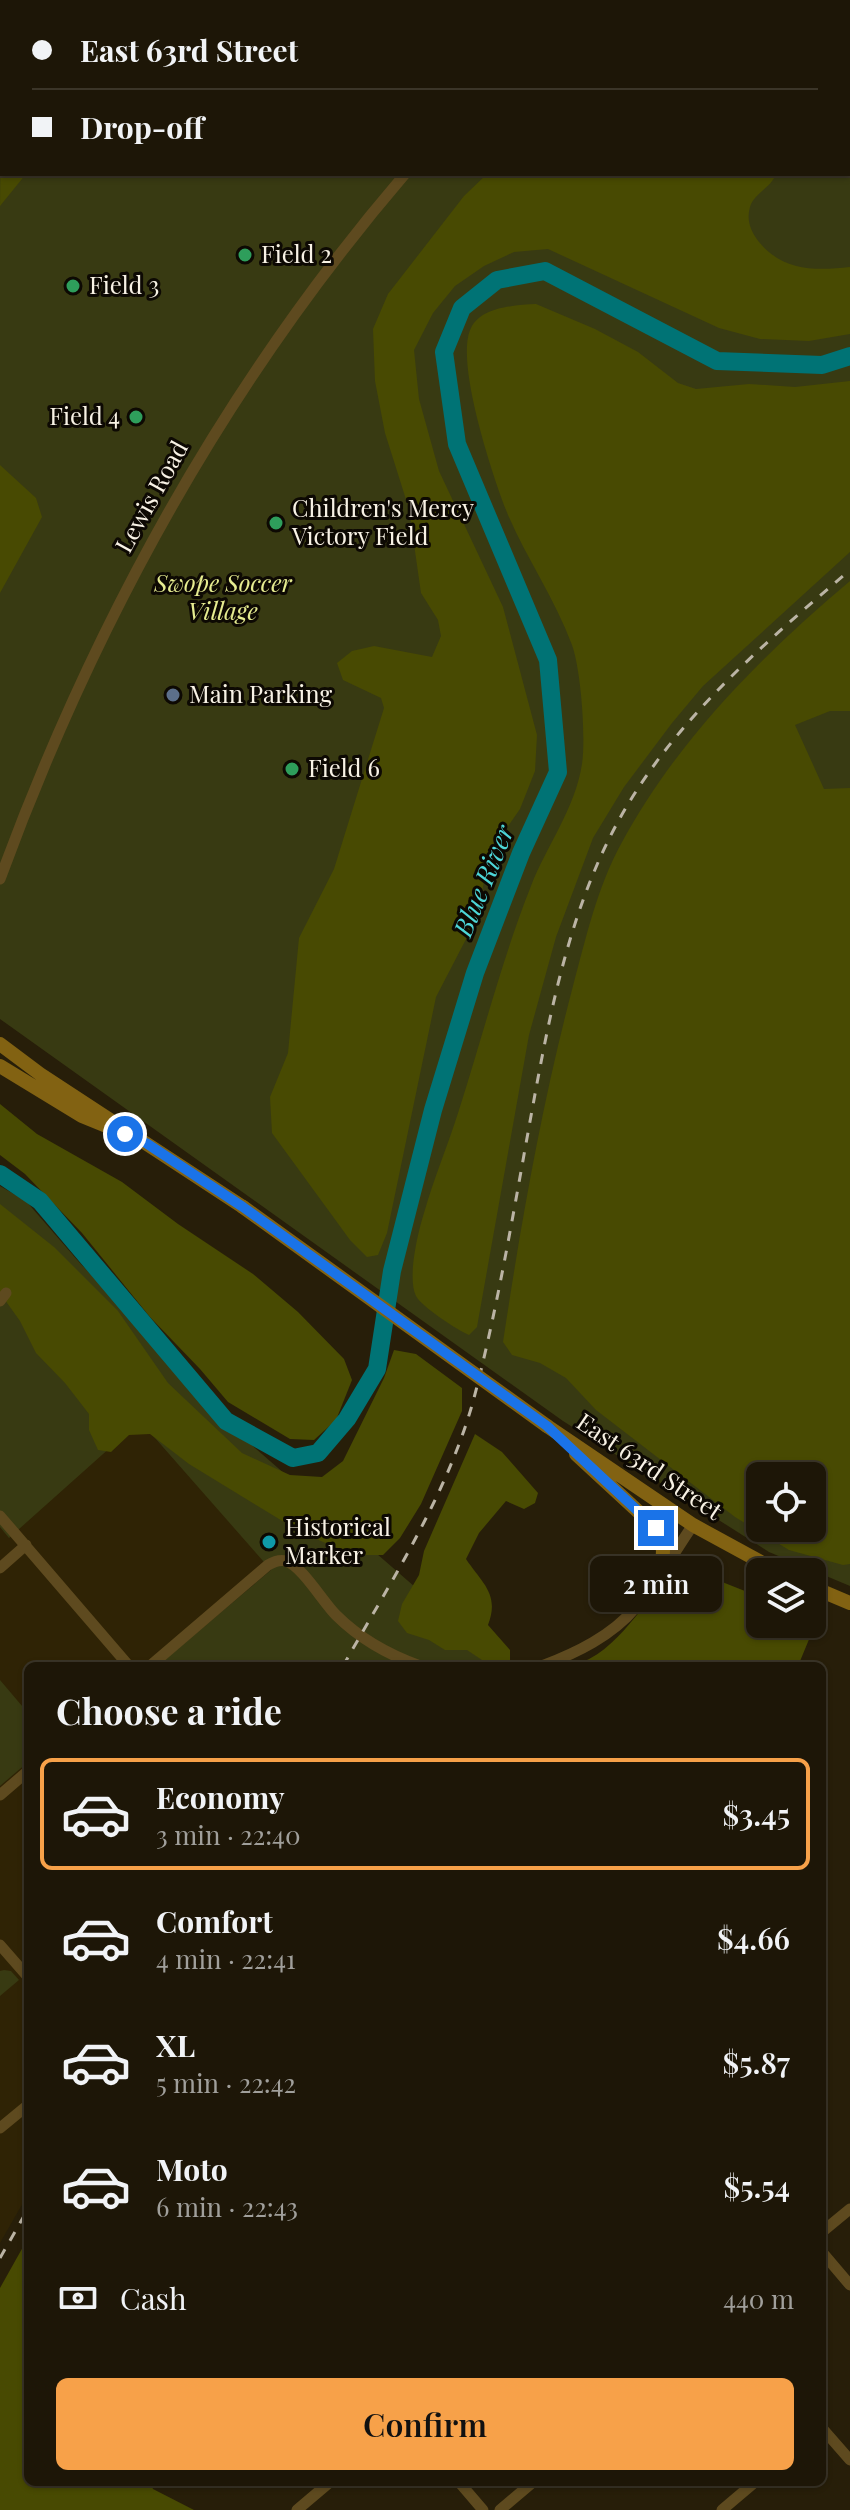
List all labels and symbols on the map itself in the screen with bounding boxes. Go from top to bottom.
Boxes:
place label: Field 2 [261,237,332,269]
marker: Field 2 [236,246,254,264]
place label: Field 3 [89,268,159,300]
marker: Field 3 [64,277,82,295]
place label: Field 4 [49,399,120,431]
marker: Field 4 [127,408,145,426]
street label: Lewis Road [106,434,194,558]
place label: Children's Mercy Victory Field [291,491,474,551]
marker: Children's Mercy Victory Field [267,514,285,532]
park label: Swope Soccer Village [153,566,292,626]
place label: Main Parking [189,677,332,709]
marker: Main Parking [164,686,182,704]
place label: Field 6 [308,751,380,783]
marker: Field 6 [283,760,301,778]
water label: Blue River [444,819,521,942]
route start [107,1116,143,1152]
street label: East 63rd Street [571,1405,730,1526]
place label: Historical Marker [285,1510,391,1570]
route end [638,1510,674,1546]
marker: Historical Marker [260,1533,278,1551]
callout: 2 min [590,1556,722,1612]

